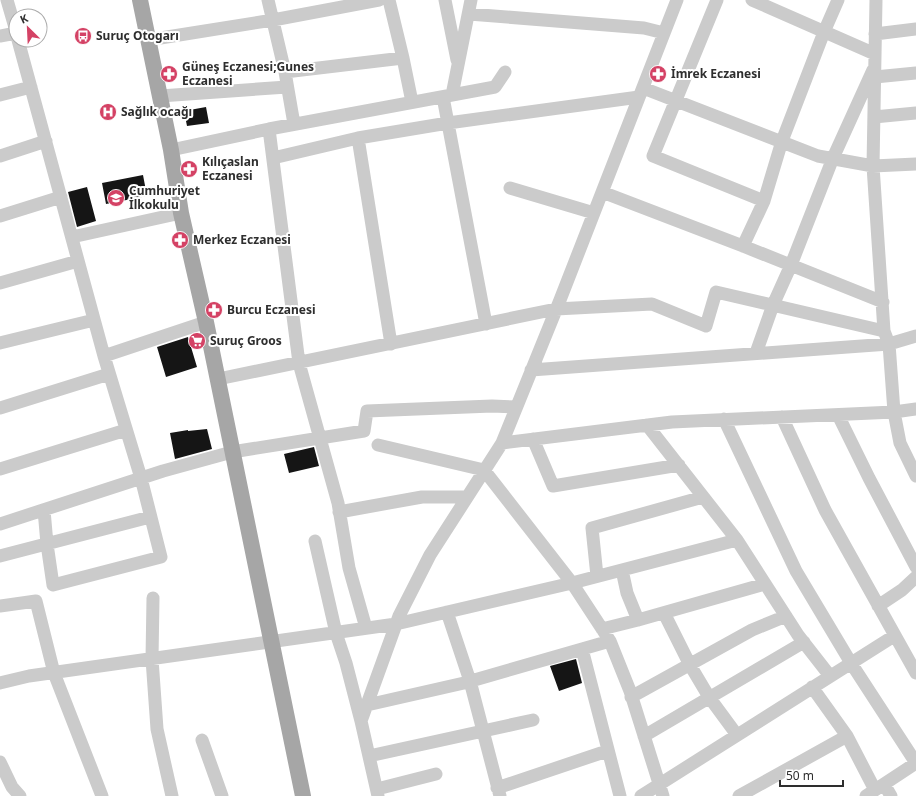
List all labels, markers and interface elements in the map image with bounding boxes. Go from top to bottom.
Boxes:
north arrow [8,8,48,48]
text: K [17,10,31,27]
bus stop icon: Suruç Otogarı [73,26,93,46]
place label: Suruç Otogarı [96,27,179,44]
place label: Güneş Eczanesi;Gunes Eczanesi [182,58,314,89]
pharmacy icon: Güneş Eczanesi;Gunes Eczanesi [159,64,179,84]
pharmacy icon: İmrek Eczanesi [648,64,668,84]
place label: İmrek Eczanesi [671,65,761,82]
hospital icon: Sağlık ocağı [98,102,118,122]
place label: Sağlık ocağı [121,103,192,120]
place label: Kılıçaslan Eczanesi [202,153,259,184]
pharmacy icon: Kılıçaslan Eczanesi [179,159,199,179]
place label: Cumhuriyet İlkokulu [129,182,200,213]
school or university icon: Cumhuriyet İlkokulu [106,188,126,208]
pharmacy icon: Merkez Eczanesi [170,230,190,250]
place label: Merkez Eczanesi [193,231,291,248]
pharmacy icon: Burcu Eczanesi [204,300,224,320]
place label: Burcu Eczanesi [227,301,316,318]
supermarket icon: Suruç Groos [187,331,207,351]
place label: Suruç Groos [210,332,282,349]
scale bar [780,762,843,788]
text: 50 m [786,767,814,784]

